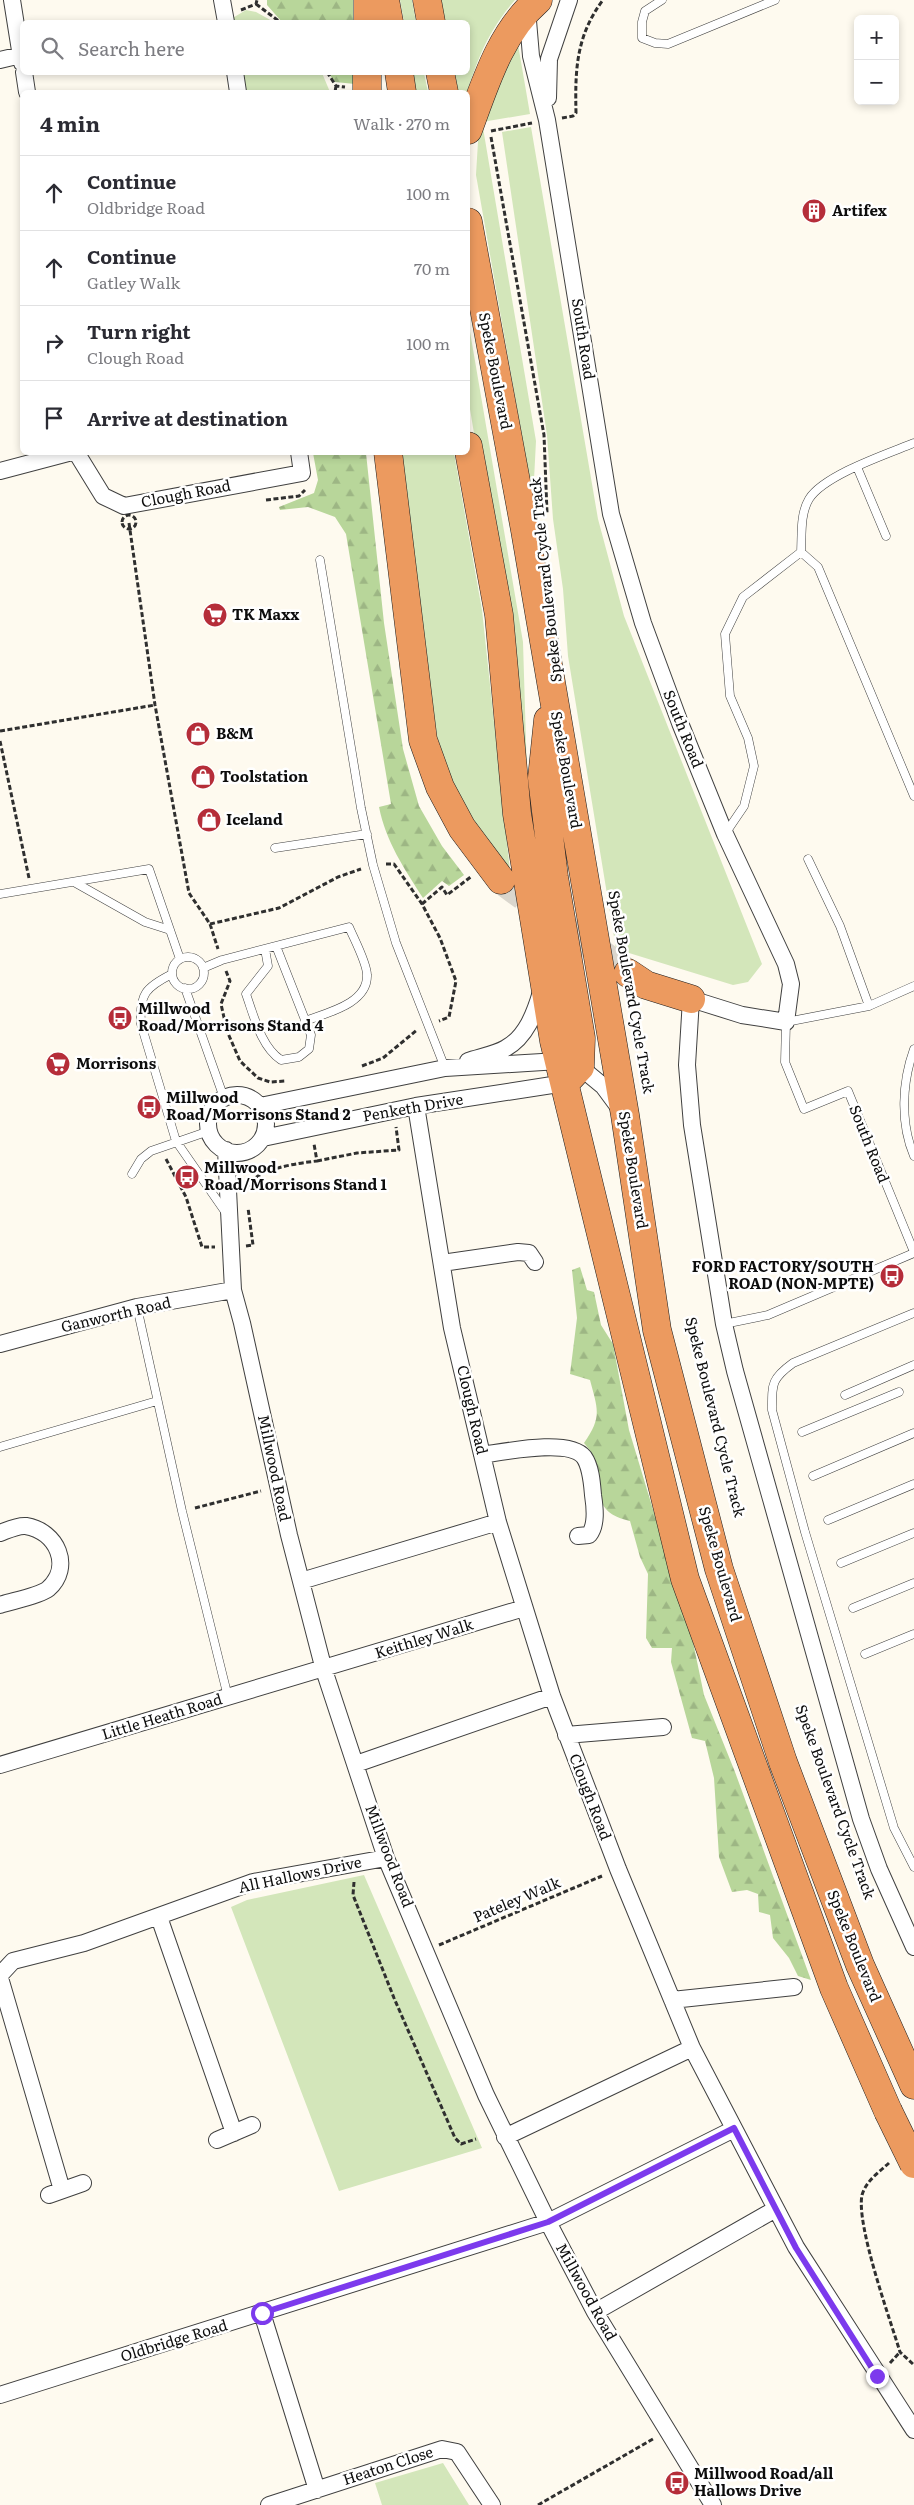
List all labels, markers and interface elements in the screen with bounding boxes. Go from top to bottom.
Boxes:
map controls [854,15,899,105]
button: + [854,15,899,60]
search box [20,20,470,75]
icon: search [38,34,66,62]
text: Search here [78,34,185,62]
button: − [854,60,899,105]
text: 4 min [40,107,100,138]
text: Walk · 270 m [353,111,450,135]
text: Continue [87,167,176,195]
icon: ahead [40,179,68,207]
text: 100 m [406,181,450,205]
text: Oldbridge Road [87,195,205,219]
building icon: Artifex [801,198,827,224]
place label: Artifex [832,198,887,221]
text: Continue [87,242,176,270]
icon: ahead [40,254,68,282]
text: 70 m [414,256,450,280]
text: Gatley Walk [87,270,180,294]
street label: South Road [567,296,602,381]
street label: Speke Boulevard [474,310,519,431]
text: Turn right [87,317,191,345]
icon: right [40,329,68,357]
text: 100 m [406,331,450,355]
text: Clough Road [87,345,184,369]
icon: arrive [40,404,68,432]
text: Arrive at destination [87,404,288,432]
street label: Clough Road [139,473,233,512]
street label: Speke Boulevard Cycle Track [522,476,567,684]
supermarket icon: TK Maxx [202,602,228,628]
place label: TK Maxx [232,602,299,625]
street label: South Road [658,686,710,771]
street label: Speke Boulevard [546,709,589,830]
shop icon: B&M [185,721,211,747]
place label: B&M [216,721,254,744]
shop icon: Toolstation [190,764,216,790]
place label: Toolstation [220,764,309,787]
shop icon: Iceland [196,807,222,833]
place label: Iceland [226,807,283,830]
street label: Speke Boulevard Cycle Track [603,888,662,1096]
place label: Millwood Road/Morrisons Stand 4 [138,996,323,1036]
bus stop icon: Millwood Road/Morrisons Stand 4 [107,1005,133,1031]
supermarket icon: Morrisons [45,1051,71,1077]
place label: Morrisons [76,1051,157,1074]
place label: Millwood Road/Morrisons Stand 2 [166,1085,351,1125]
street label: Penketh Drive [361,1086,465,1127]
bus stop icon: Millwood Road/Morrisons Stand 2 [136,1094,162,1120]
street label: South Road [844,1101,896,1186]
street label: Speke Boulevard [614,1109,655,1230]
place label: Millwood Road/Morrisons Stand 1 [204,1155,387,1195]
bus stop icon: Millwood Road/Morrisons Stand 1 [174,1164,200,1190]
place label: FORD FACTORY/SOUTH ROAD (NON-MPTE) [692,1254,874,1294]
bus stop icon: FORD FACTORY/SOUTH ROAD (NON-MPTE) [879,1263,905,1289]
street label: Ganworth Road [58,1290,173,1337]
street label: Speke Boulevard Cycle Track [680,1314,753,1520]
street label: Clough Road [452,1363,495,1457]
street label: Millwood Road [253,1412,298,1523]
street label: Speke Boulevard [694,1503,749,1624]
street label: Keithley Walk [372,1611,476,1663]
street label: Little Heath Road [98,1686,225,1745]
street label: Speke Boulevard Cycle Track [790,1701,883,1903]
street label: Clough Road [564,1750,618,1843]
street label: Millwood Road [360,1801,421,1910]
street label: All Hallows Drive [236,1849,364,1898]
street label: Pateley Walk [469,1870,564,1927]
street label: Speke Boulevard [822,1886,888,2005]
street label: Millwood Road [551,2238,624,2344]
route start [251,2302,274,2325]
street label: Oldbridge Road [117,2312,230,2367]
route end [866,2365,889,2388]
street label: Heaton Close [339,2439,436,2490]
place label: Millwood Road/all Hallows Drive [694,2461,834,2501]
bus stop icon: Millwood Road/all Hallows Drive [664,2470,690,2496]

